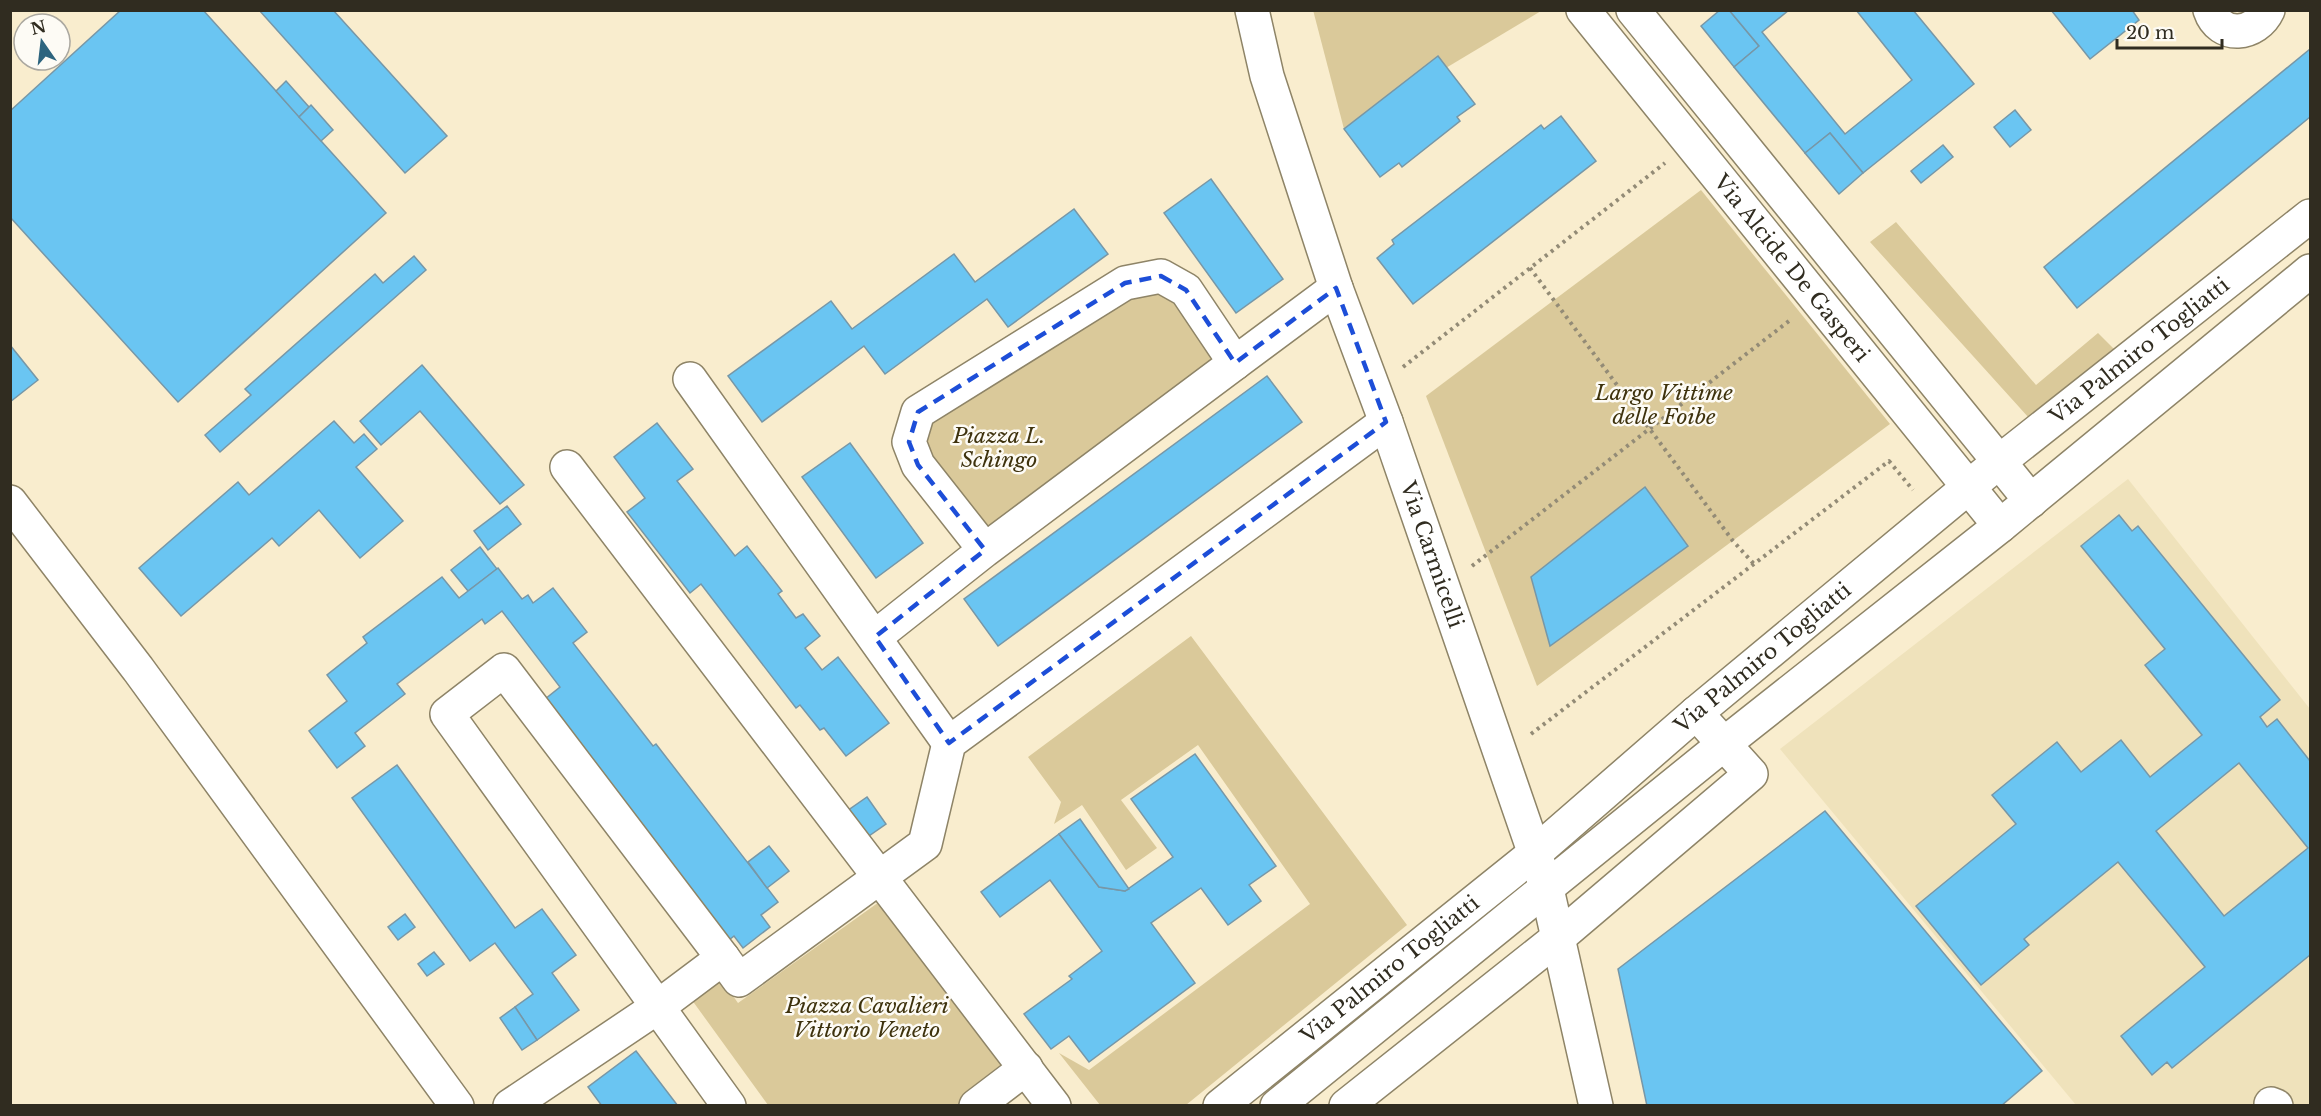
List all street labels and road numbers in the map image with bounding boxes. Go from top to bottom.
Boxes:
street label: Via Alcide De Gasperi [1708,168,1875,367]
street label: Via Palmiro Togliatti [2044,272,2235,430]
street label: Via Carmicelli [1394,477,1469,631]
street label: Via Palmiro Togliatti [1668,577,1856,739]
street label: Via Palmiro Togliatti [1295,890,1485,1050]

